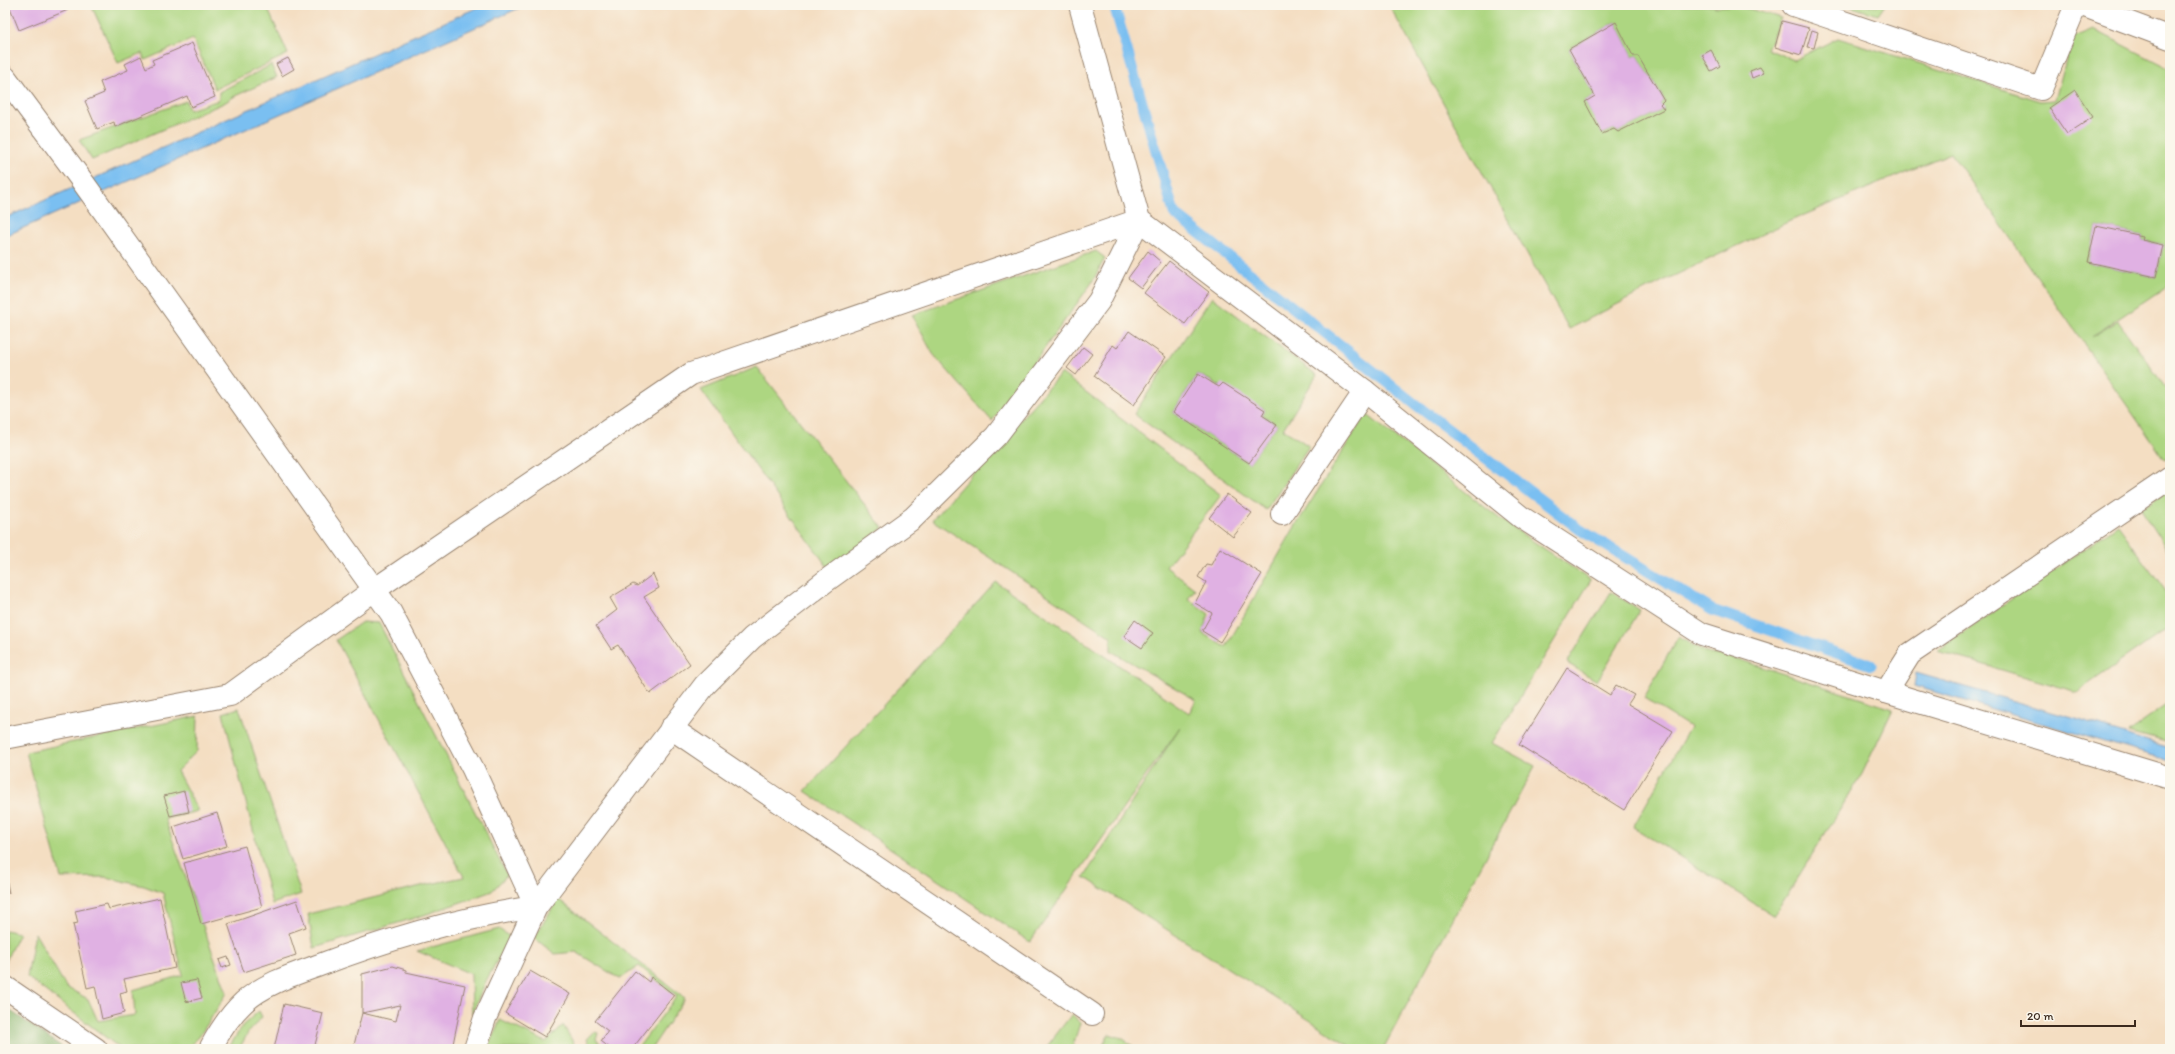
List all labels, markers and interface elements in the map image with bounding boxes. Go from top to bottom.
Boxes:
scale bar [2021,1002,2135,1028]
text: 20 m [2027,1009,2054,1023]

